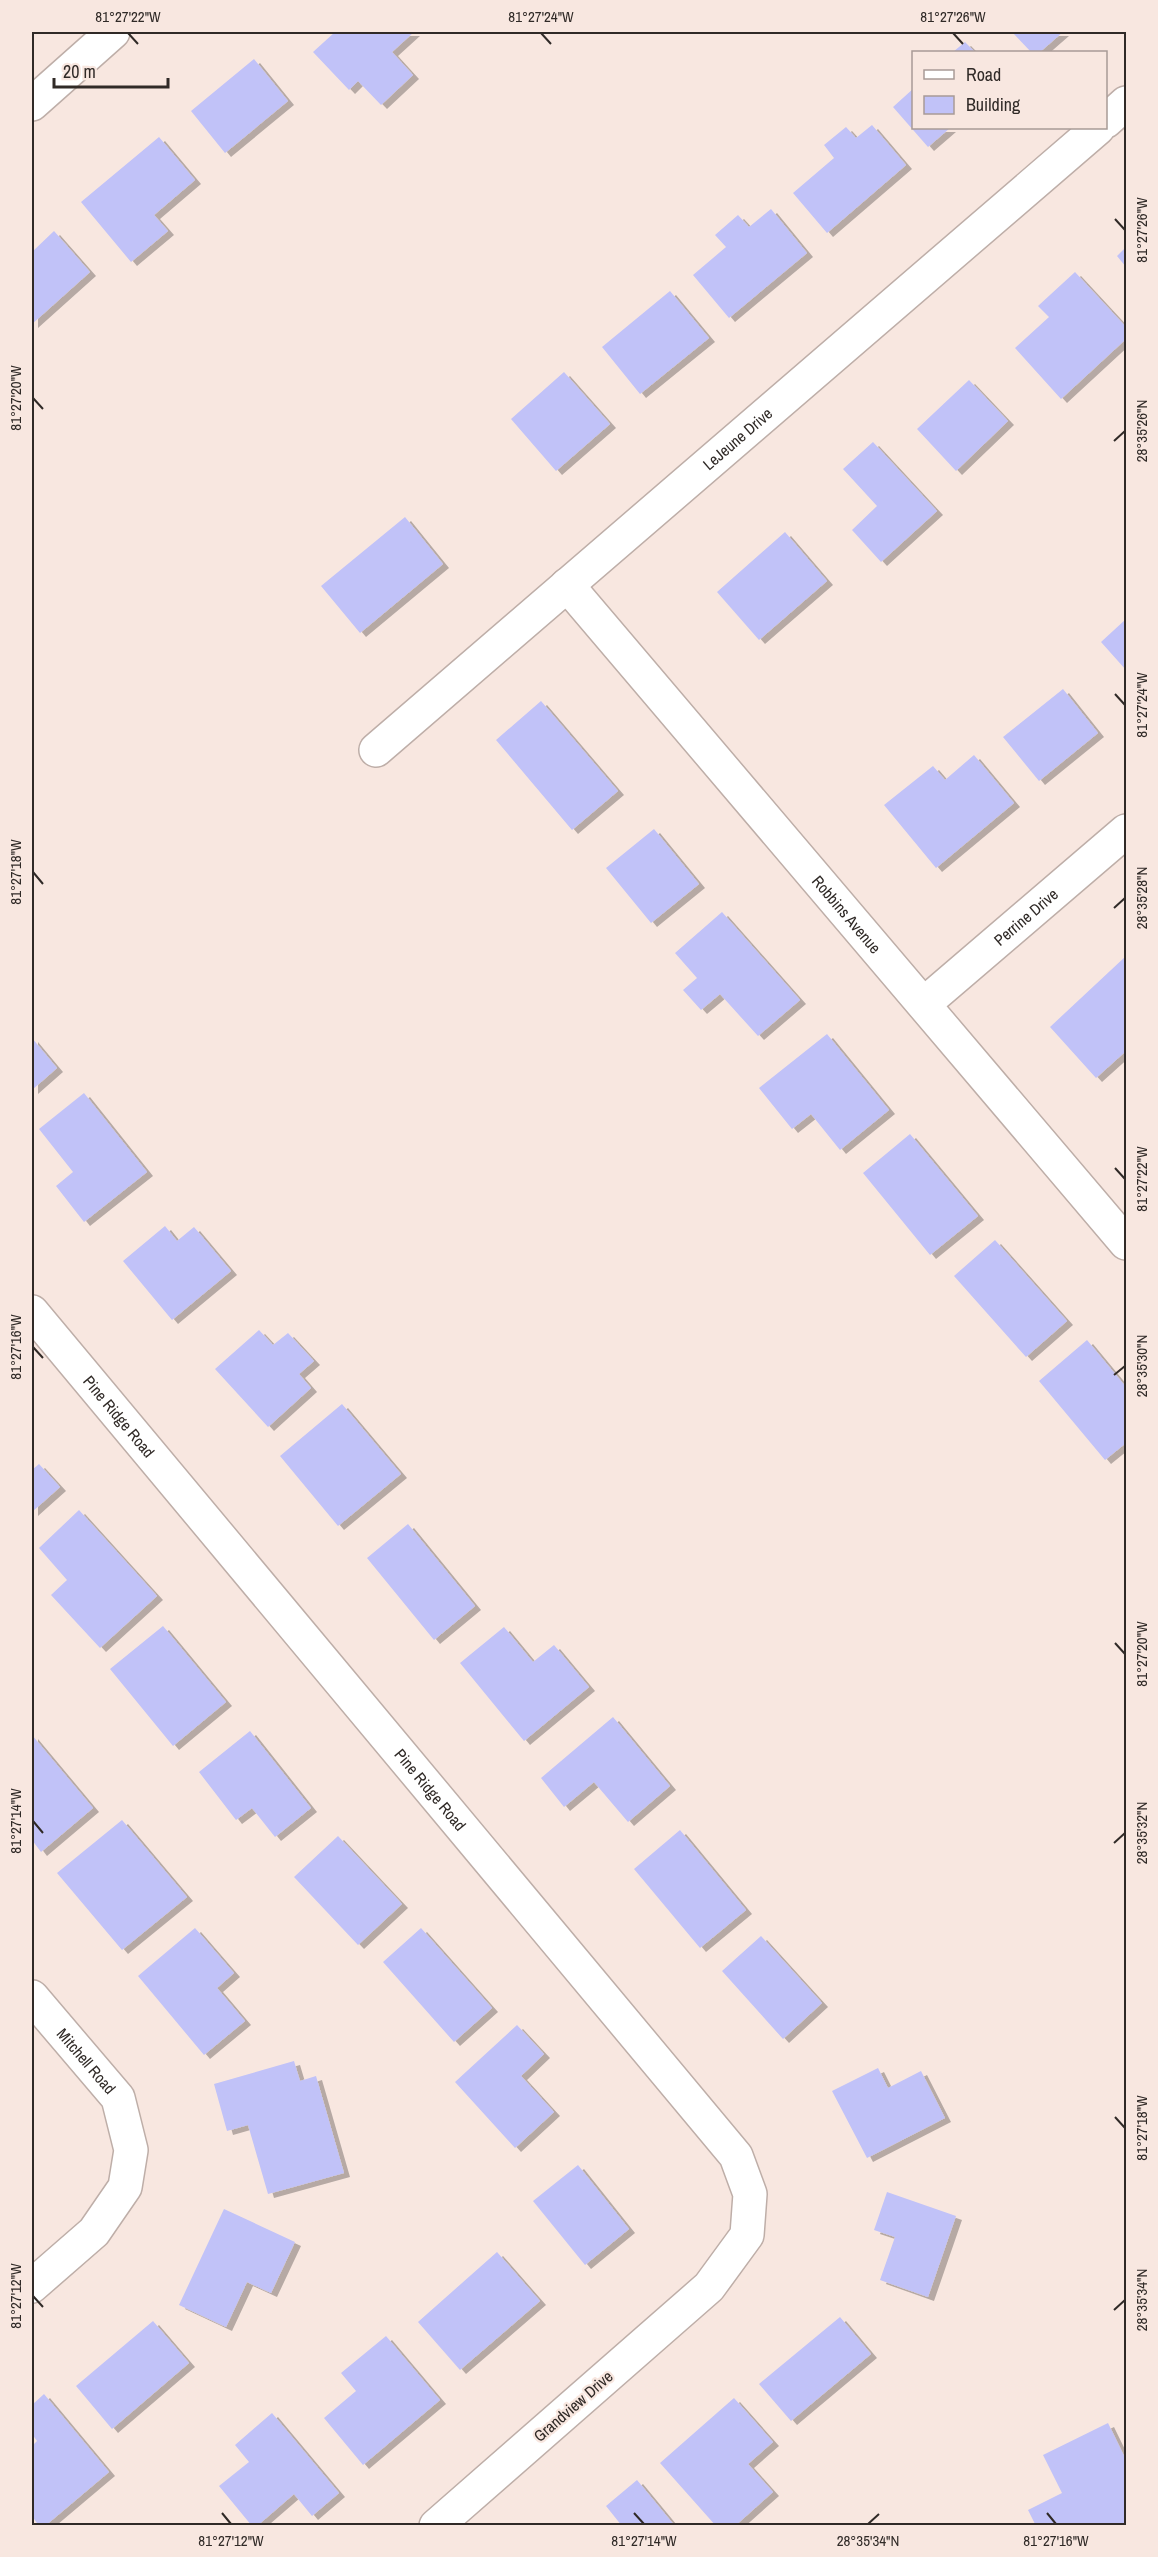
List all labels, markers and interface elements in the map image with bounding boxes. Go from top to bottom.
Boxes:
text: 81°27'22"W [95,6,161,27]
text: 81°27'24"W [508,6,574,27]
text: 81°27'26"W [920,6,986,27]
scale bar [54,51,168,89]
legend [912,51,1107,129]
text: 20 m [63,59,96,84]
text: Road [966,62,1001,87]
text: Building [966,92,1021,117]
text: 81°27'26"W [1131,197,1152,263]
text: 81°27'20"W [5,365,26,431]
text: 28°35'26"N [1131,400,1152,462]
street label: LeJeune Drive [698,402,777,475]
text: 81°27'24"W [1131,672,1152,738]
text: 81°27'18"W [5,839,26,905]
text: 28°35'28"N [1131,867,1152,929]
street label: Robbins Avenue [807,870,886,958]
street label: Perrine Drive [989,883,1063,951]
text: 81°27'22"W [1131,1146,1152,1212]
text: 81°27'16"W [5,1314,26,1380]
text: 28°35'30"N [1131,1335,1152,1397]
street label: Pine Ridge Road [78,1371,160,1462]
text: 81°27'20"W [1131,1621,1152,1687]
street label: Pine Ridge Road [390,1744,471,1835]
text: 81°27'14"W [5,1788,26,1854]
text: 28°35'32"N [1131,1802,1152,1864]
street label: Mitchell Road [52,2023,121,2099]
text: 81°27'18"W [1131,2095,1152,2161]
text: 81°27'12"W [5,2263,26,2329]
text: 28°35'34"N [1131,2269,1152,2331]
street label: Grandview Drive [529,2365,617,2447]
text: 81°27'12"W [198,2530,264,2551]
text: 81°27'14"W [611,2530,677,2551]
text: 28°35'34"N [837,2530,899,2551]
text: 81°27'16"W [1023,2530,1089,2551]

